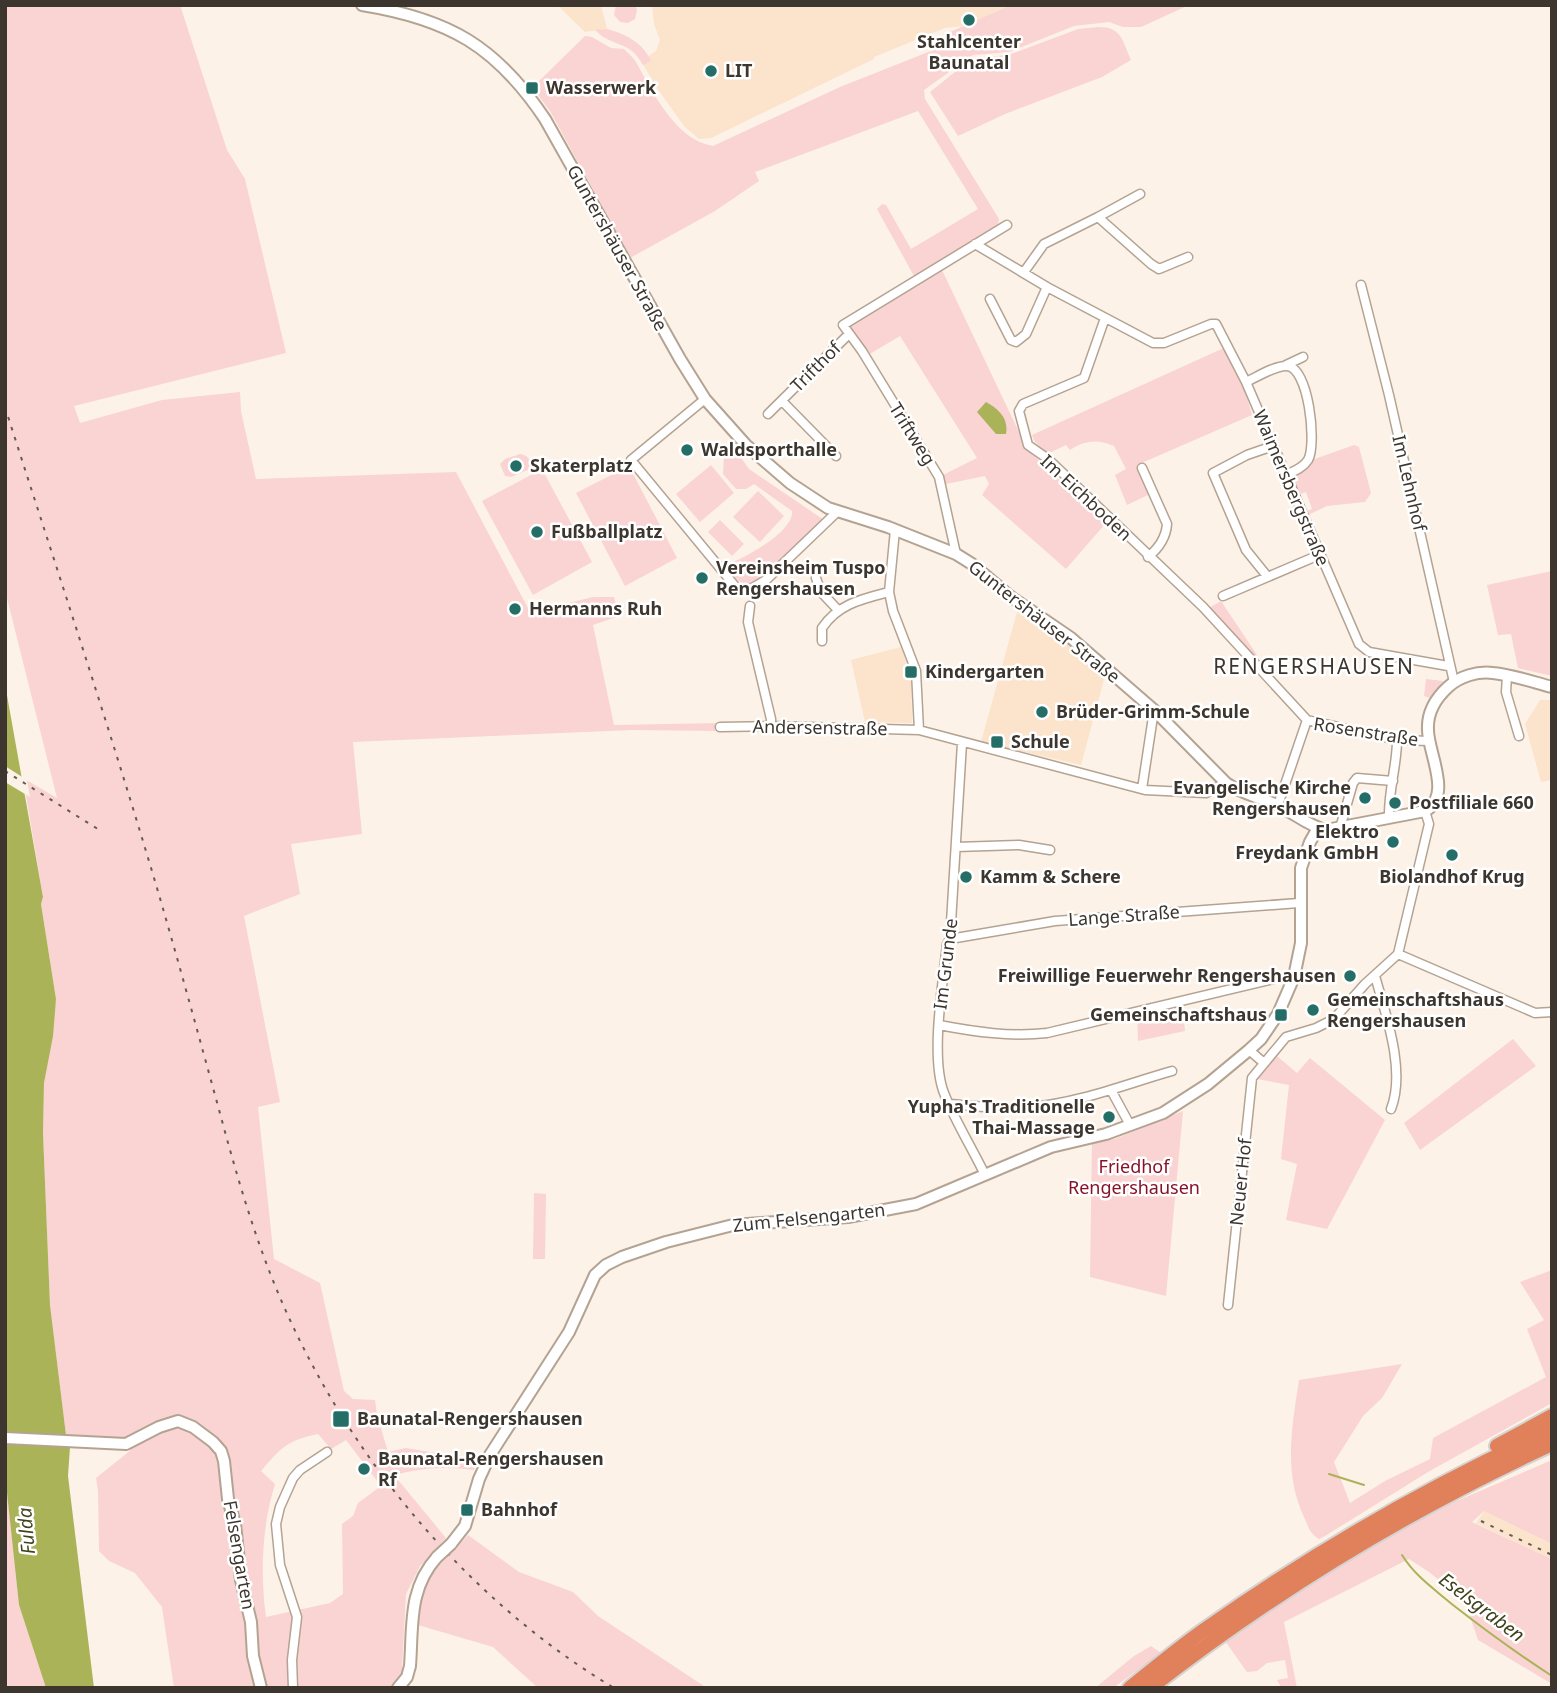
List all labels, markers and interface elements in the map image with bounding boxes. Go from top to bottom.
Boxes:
marker: Stahlcenter Baunatal [961,12,977,28]
place label: Stahlcenter Baunatal [917,29,1021,74]
place label: LIT [725,58,753,82]
marker: LIT [703,63,719,79]
place label: Wasserwerk [546,75,657,99]
marker: Wasserwerk [524,80,540,96]
street label: Guntershäuser Straße [562,160,674,335]
street label: Trifthof [785,335,846,397]
street label: Triftweg [884,398,941,469]
street label: Waimersbergstraße [1248,406,1336,569]
street label: Im Lehnhof [1387,432,1433,534]
place label: Waldsporthalle [701,437,837,461]
marker: Waldsporthalle [679,442,695,458]
street label: Im Eichboden [1036,449,1137,546]
place label: Skaterplatz [530,453,633,477]
marker: Skaterplatz [508,458,524,474]
place label: Fußballplatz [551,519,662,543]
marker: Fußballplatz [529,524,545,540]
street label: Guntershäuser Straße [964,554,1125,688]
place label: Vereinsheim Tuspo Rengershausen [716,555,886,600]
marker: Vereinsheim Tuspo Rengershausen [694,570,710,586]
place label: Hermanns Ruh [529,596,662,620]
marker: Hermanns Ruh [507,601,523,617]
district label: RENGERSHAUSEN [1213,652,1415,680]
place label: Kindergarten [925,659,1044,683]
marker: Kindergarten [903,664,919,680]
place label: Brüder-Grimm-Schule [1056,699,1250,723]
marker: Brüder-Grimm-Schule [1034,704,1050,720]
street label: Rosenstraße [1312,711,1420,751]
street label: Andersenstraße [752,714,888,740]
place label: Schule [1011,729,1070,753]
marker: Schule [989,734,1005,750]
place label: Evangelische Kirche Rengershausen [1173,775,1351,820]
marker: Evangelische Kirche Rengershausen [1357,790,1373,806]
place label: Postfiliale 660 [1409,790,1534,814]
marker: Postfiliale 660 [1387,795,1403,811]
place label: Elektro Freydank GmbH [1235,819,1379,864]
marker: Elektro Freydank GmbH [1385,834,1401,850]
marker: Biolandhof Krug [1444,847,1460,863]
place label: Kamm & Schere [980,864,1121,888]
place label: Biolandhof Krug [1379,864,1525,888]
marker: Kamm & Schere [958,869,974,885]
street label: Lange Straße [1067,899,1180,931]
street label: Im Grunde [928,917,963,1011]
place label: Freiwillige Feuerwehr Rengershausen [998,963,1336,987]
marker: Freiwillige Feuerwehr Rengershausen [1342,968,1358,984]
place label: Gemeinschaftshaus Rengershausen [1327,987,1504,1032]
place label: Gemeinschaftshaus [1090,1002,1267,1026]
marker: Gemeinschaftshaus Rengershausen [1305,1002,1321,1018]
marker: Gemeinschaftshaus [1273,1007,1289,1023]
place label: Yupha's Traditionelle Thai-Massage [908,1094,1095,1139]
marker: Yupha's Traditionelle Thai-Massage [1101,1109,1117,1125]
street label: Neuer Hof [1223,1136,1257,1227]
park label: Friedhof Rengershausen [1068,1154,1200,1199]
street label: Zum Felsengarten [731,1197,886,1237]
place label: Baunatal-Rengershausen [357,1406,583,1430]
marker: Baunatal-Rengershausen [331,1409,351,1429]
place label: Baunatal-Rengershausen Rf [378,1446,604,1491]
marker: Baunatal-Rengershausen Rf [356,1461,372,1477]
place label: Bahnhof [481,1497,558,1521]
street label: Felsengarten [219,1498,261,1611]
marker: Bahnhof [459,1502,475,1518]
water label: Fulda [11,1506,41,1555]
water label: Eselsgraben [1434,1566,1530,1648]

